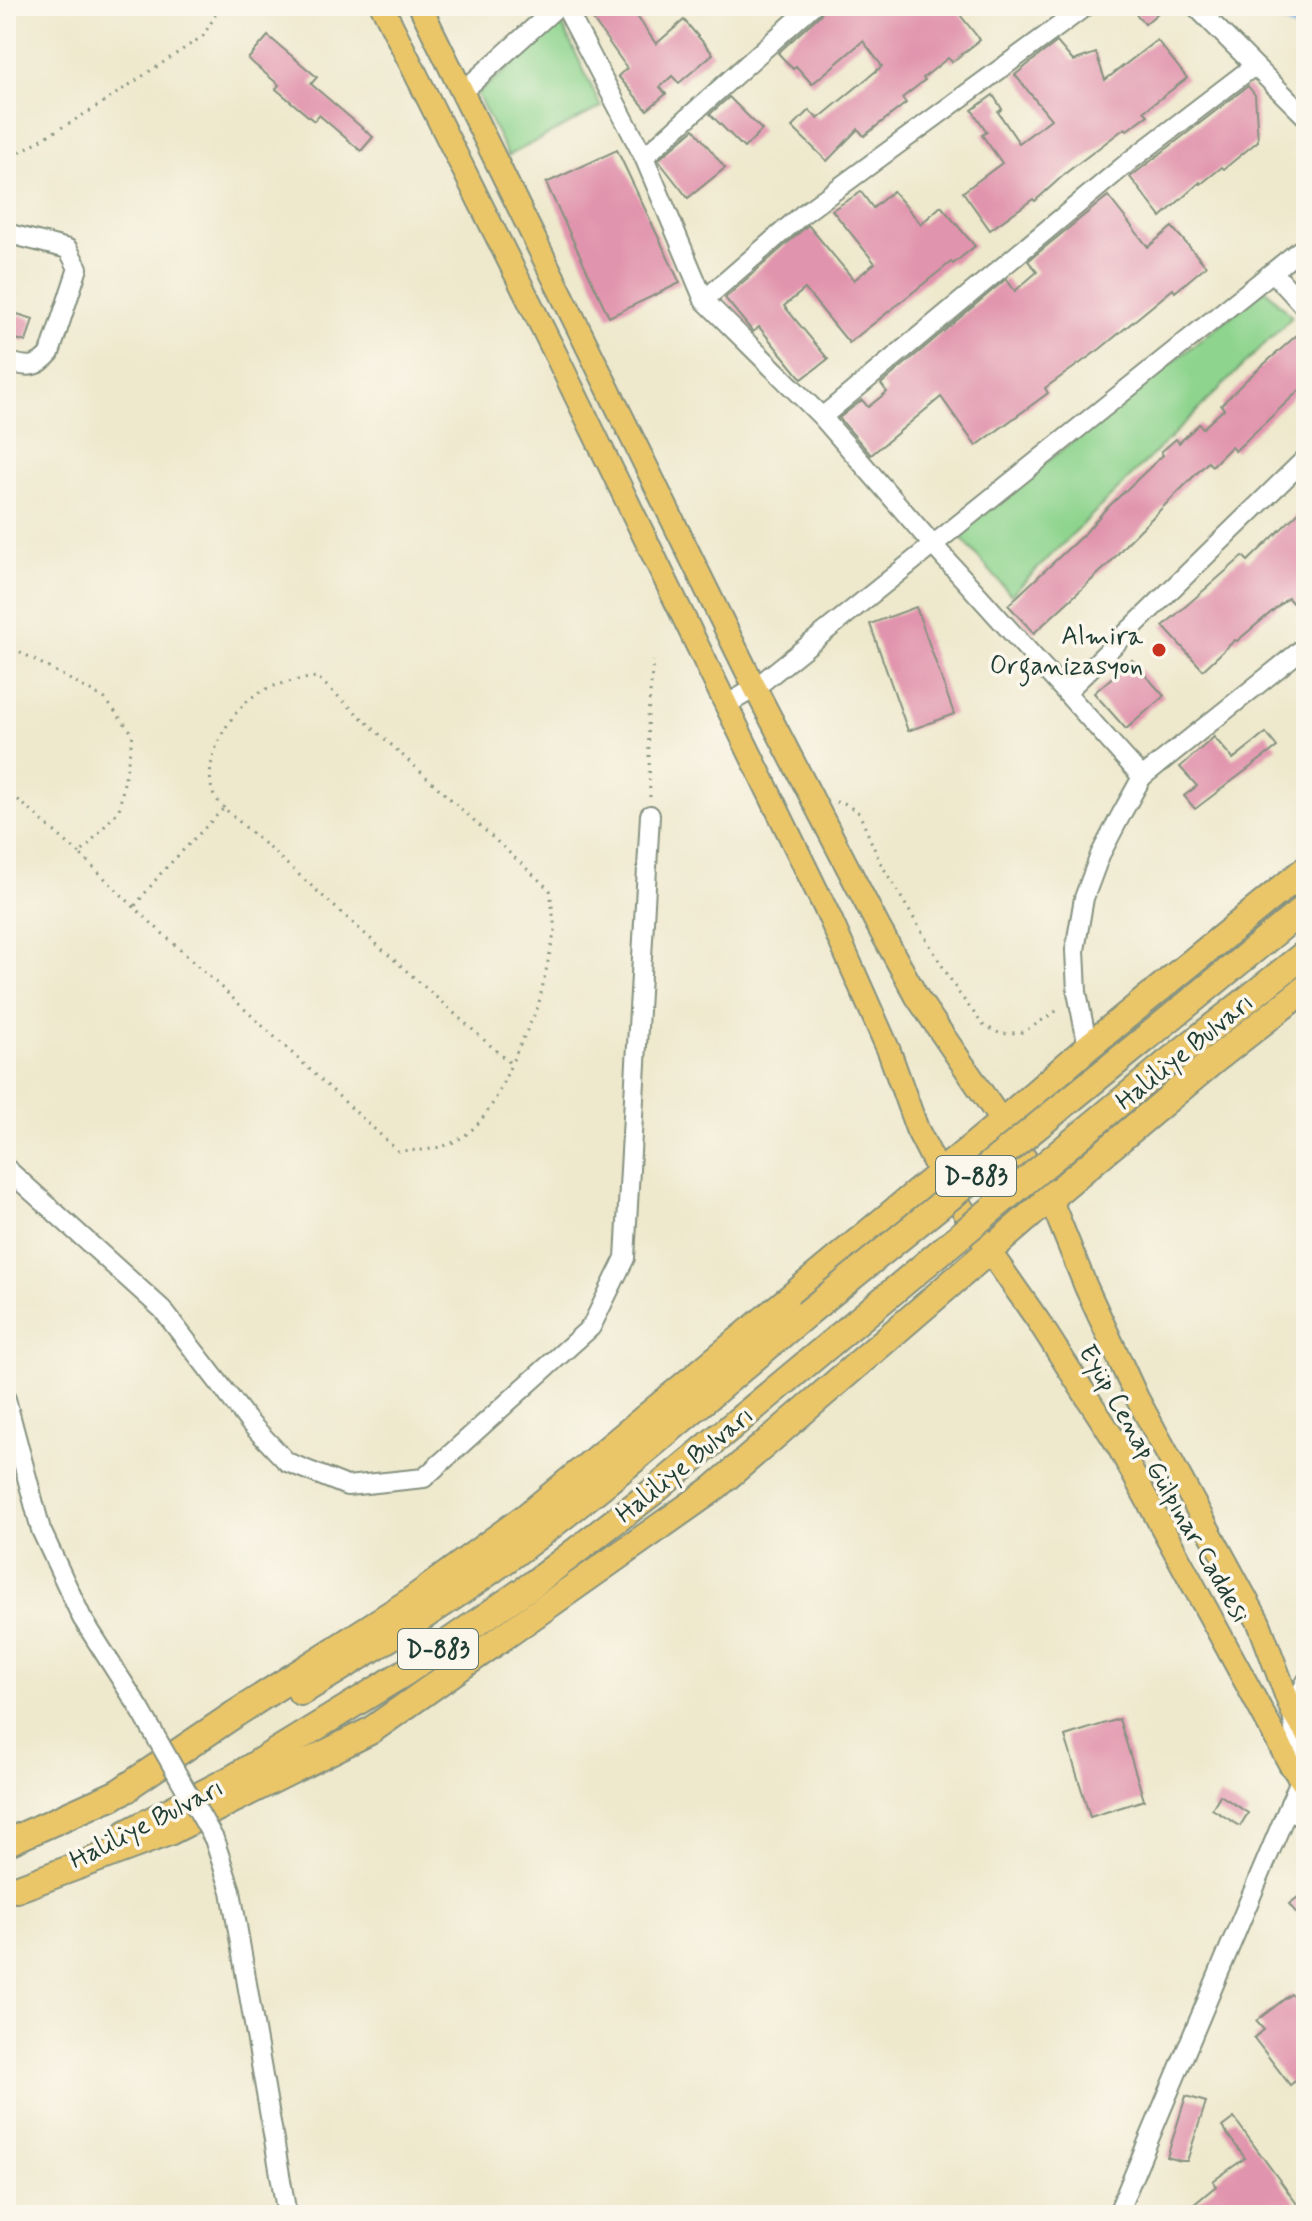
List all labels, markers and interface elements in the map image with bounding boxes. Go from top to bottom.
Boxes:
place label: Almira Organizasyon [990,620,1143,687]
marker: Almira Organizasyon [1150,641,1168,659]
street label: Haliliye Bulvarı [1109,986,1261,1119]
road number: D-883 [936,1156,1016,1196]
street label: Eyüp Cenap Gülpınar Caddesi [1070,1339,1257,1629]
street label: Haliliye Bulvarı [609,1399,761,1532]
road number: D-883 [398,1629,478,1669]
street label: Haliliye Bulvarı [64,1771,230,1878]

